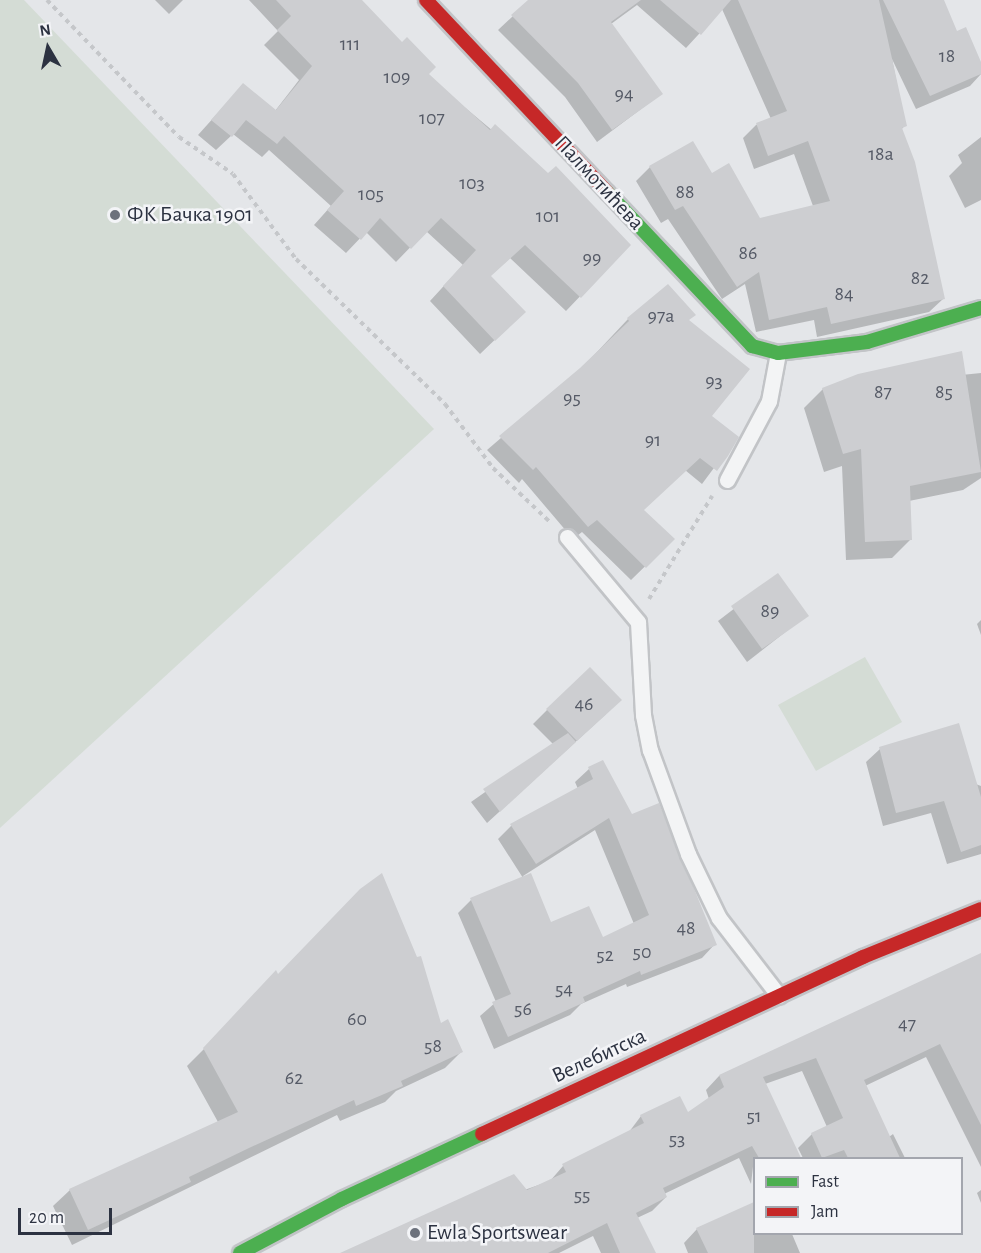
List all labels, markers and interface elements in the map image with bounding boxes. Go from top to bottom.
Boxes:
north arrow [18,18,78,78]
text: N [38,21,52,39]
house number: 111 [340,32,360,56]
house number: 18 [939,44,955,68]
house number: 109 [384,65,410,89]
house number: 94 [614,82,634,106]
house number: 107 [419,106,445,130]
street label: Палмотићева [549,130,649,236]
house number: 18a [868,142,894,166]
house number: 103 [459,171,485,195]
house number: 88 [676,180,694,204]
house number: 105 [358,182,384,206]
place label: ФК Бачка 1901 [127,202,253,228]
house number: 101 [536,204,560,228]
marker: ФК Бачка 1901 [108,208,122,222]
house number: 86 [739,241,757,265]
house number: 99 [583,246,601,270]
house number: 82 [911,266,929,290]
house number: 84 [834,282,854,306]
house number: 97a [648,304,674,328]
house number: 93 [705,369,723,393]
house number: 87 [874,380,892,404]
house number: 85 [935,380,953,404]
house number: 95 [563,386,581,410]
house number: 91 [645,428,661,452]
house number: 89 [761,599,779,623]
house number: 46 [574,692,594,716]
house number: 48 [676,916,696,940]
house number: 50 [633,940,651,964]
house number: 52 [596,943,614,967]
house number: 54 [555,977,573,1001]
house number: 56 [514,997,532,1021]
house number: 60 [347,1007,367,1031]
house number: 47 [898,1012,916,1036]
street label: Велебитска [548,1023,650,1089]
house number: 58 [424,1034,442,1058]
house number: 62 [285,1066,303,1090]
house number: 51 [746,1104,762,1128]
house number: 53 [669,1127,685,1151]
legend [753,1157,963,1235]
text: Fast [811,1173,839,1191]
house number: 55 [574,1183,590,1207]
scale bar [21,1196,116,1234]
text: Jam [811,1203,839,1221]
text: 20 m [29,1209,64,1227]
place label: Ewla Sportswear [427,1220,567,1246]
marker: Ewla Sportswear [408,1226,422,1240]

